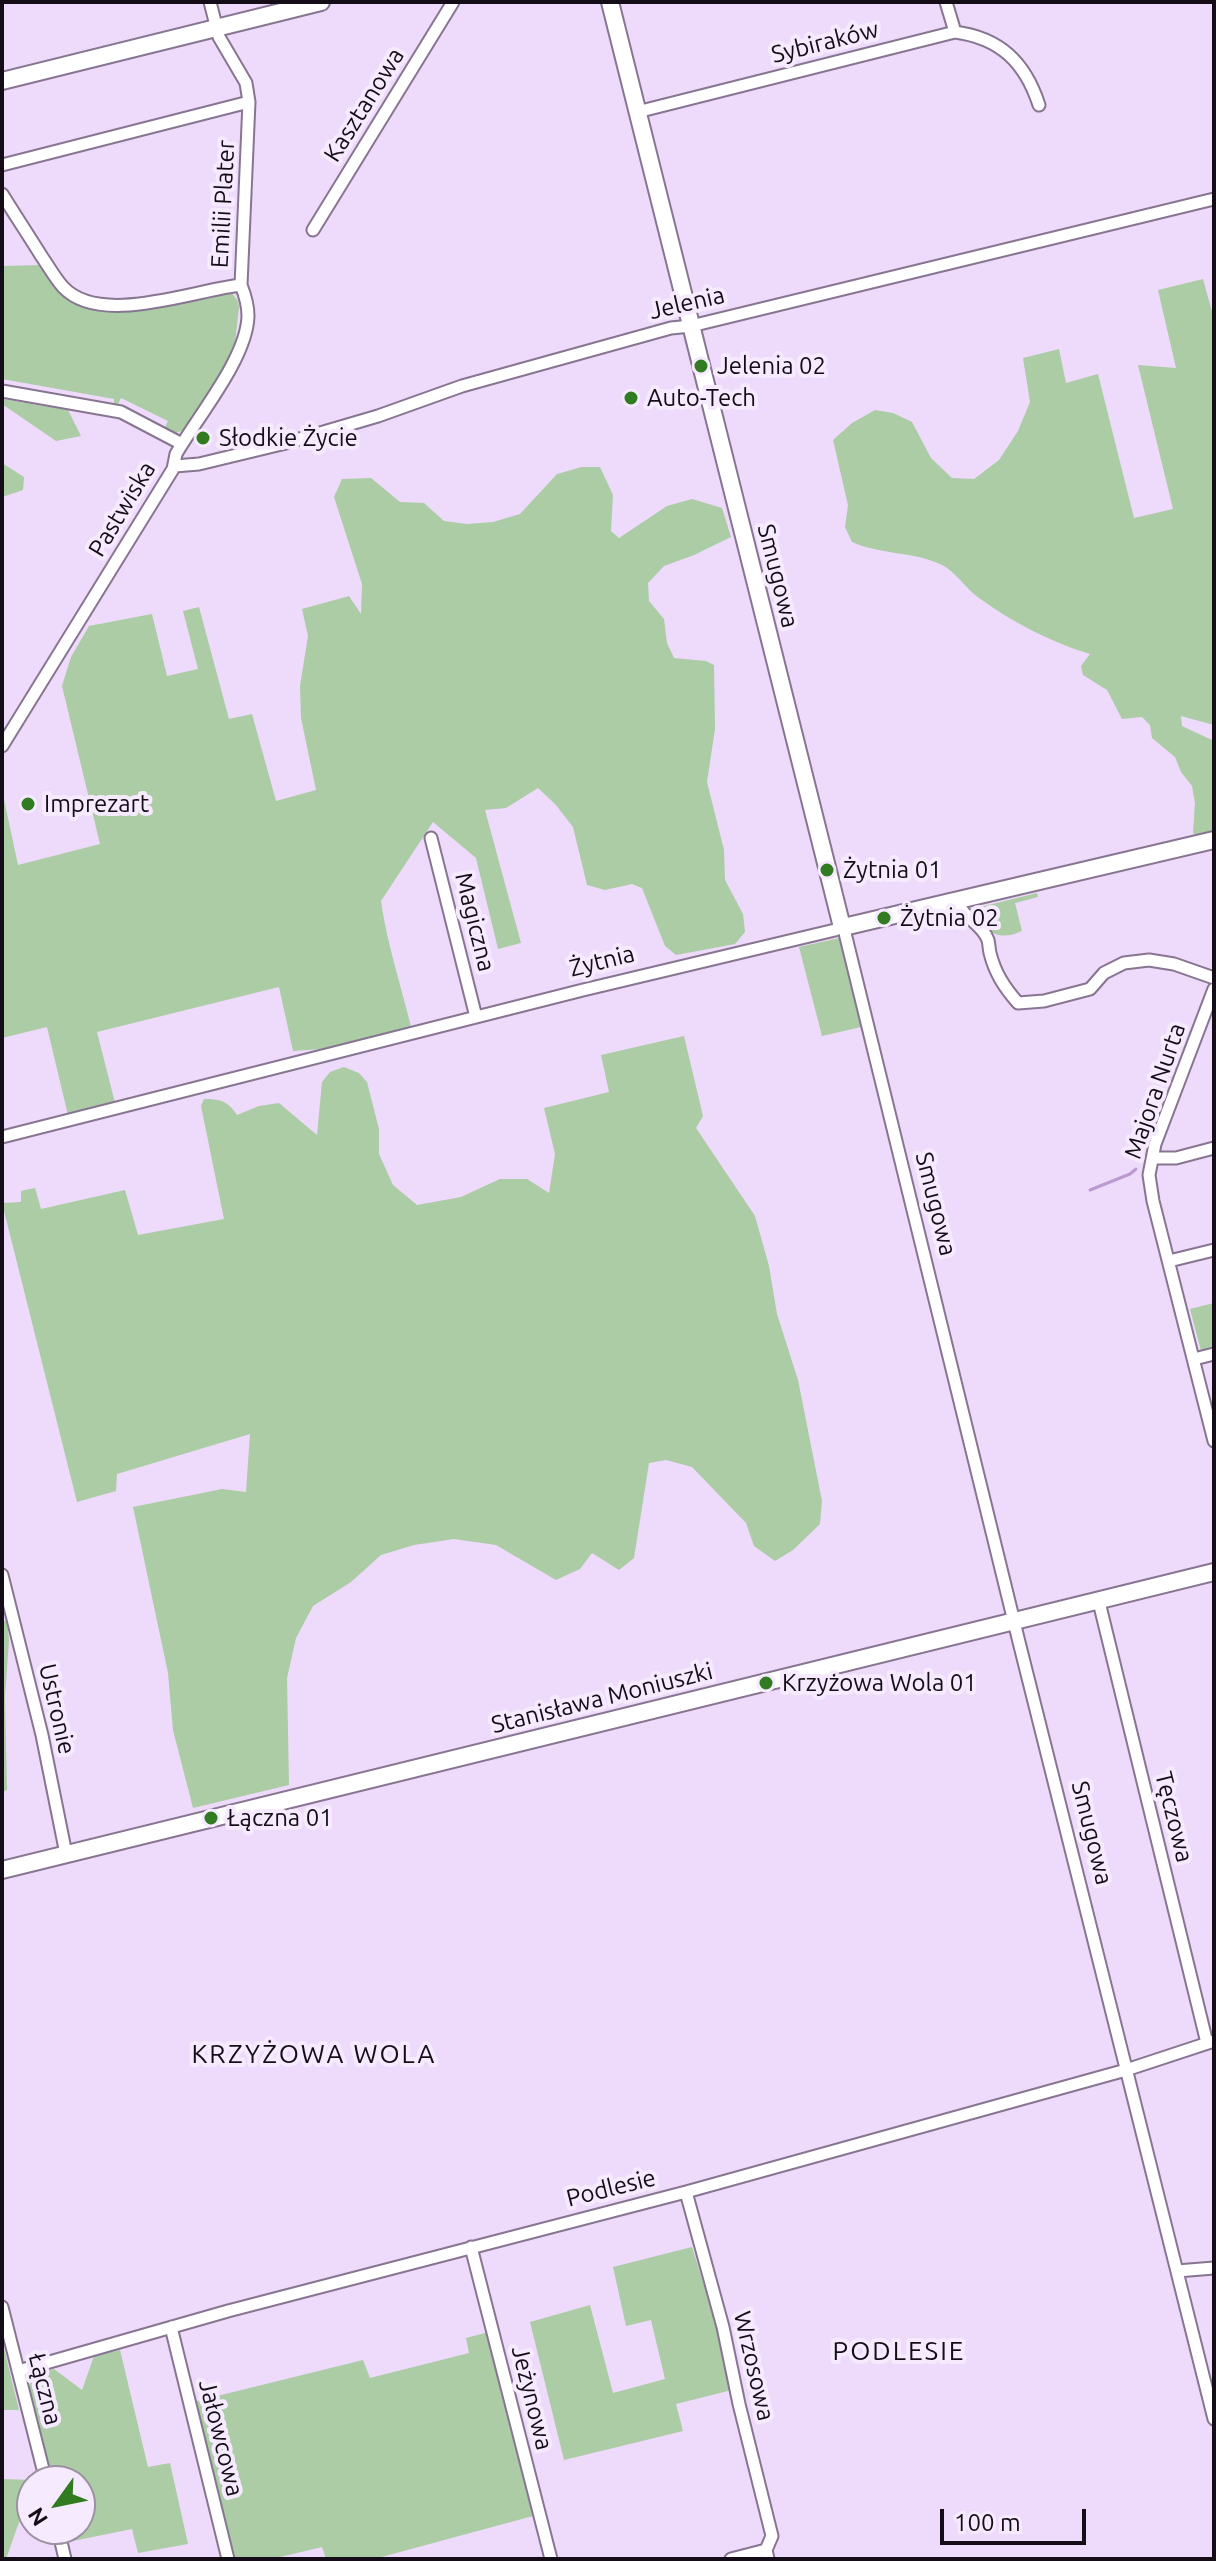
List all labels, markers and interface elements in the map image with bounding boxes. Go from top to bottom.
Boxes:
street label: Sybiraków [768,15,882,69]
street label: Kasztanowa [318,43,410,167]
street label: Emilii Plater [205,139,241,269]
street label: Jelenia [647,280,727,326]
place label: Jelenia 02 [717,352,826,380]
marker: Jelenia 02 [692,357,710,375]
place label: Auto-Tech [647,384,756,412]
marker: Auto-Tech [622,389,640,407]
place label: Słodkie Życie [219,424,358,452]
marker: Słodkie Życie [194,429,212,447]
street label: Pastwiska [82,456,162,562]
street label: Smugowa [751,521,805,631]
place label: Imprezart [44,790,149,818]
marker: Imprezart [19,795,37,813]
place label: Żytnia 01 [843,856,942,884]
marker: Żytnia 01 [818,861,836,879]
street label: Magiczna [449,869,501,975]
place label: Żytnia 02 [900,904,999,932]
marker: Żytnia 02 [875,909,893,927]
street label: Żytnia [566,939,638,983]
street label: Majora Nurta [1118,1019,1192,1163]
street label: Smugowa [909,1149,963,1259]
street label: Stanisława Moniuszki [488,1657,716,1739]
street label: Ustronie [33,1661,81,1757]
place label: Krzyżowa Wola 01 [782,1669,977,1697]
marker: Krzyżowa Wola 01 [757,1674,775,1692]
street label: Tęczowa [1149,1769,1199,1865]
street label: Smugowa [1065,1778,1119,1888]
place label: Łączna 01 [227,1804,333,1832]
marker: Łączna 01 [202,1809,220,1827]
district label: KRZYŻOWA WOLA [192,2038,436,2070]
street label: Podlesie [563,2163,659,2213]
street label: Wrzosowa [727,2309,781,2423]
district label: PODLESIE [833,2335,965,2367]
street label: Jeżynowa [505,2343,559,2453]
street label: Łączna [22,2350,68,2428]
street label: Jałowcowa [193,2377,249,2499]
north arrow [16,2465,96,2545]
scale bar [944,2493,1090,2543]
text: N [22,2504,52,2531]
text: 100 m [954,2509,1021,2536]

